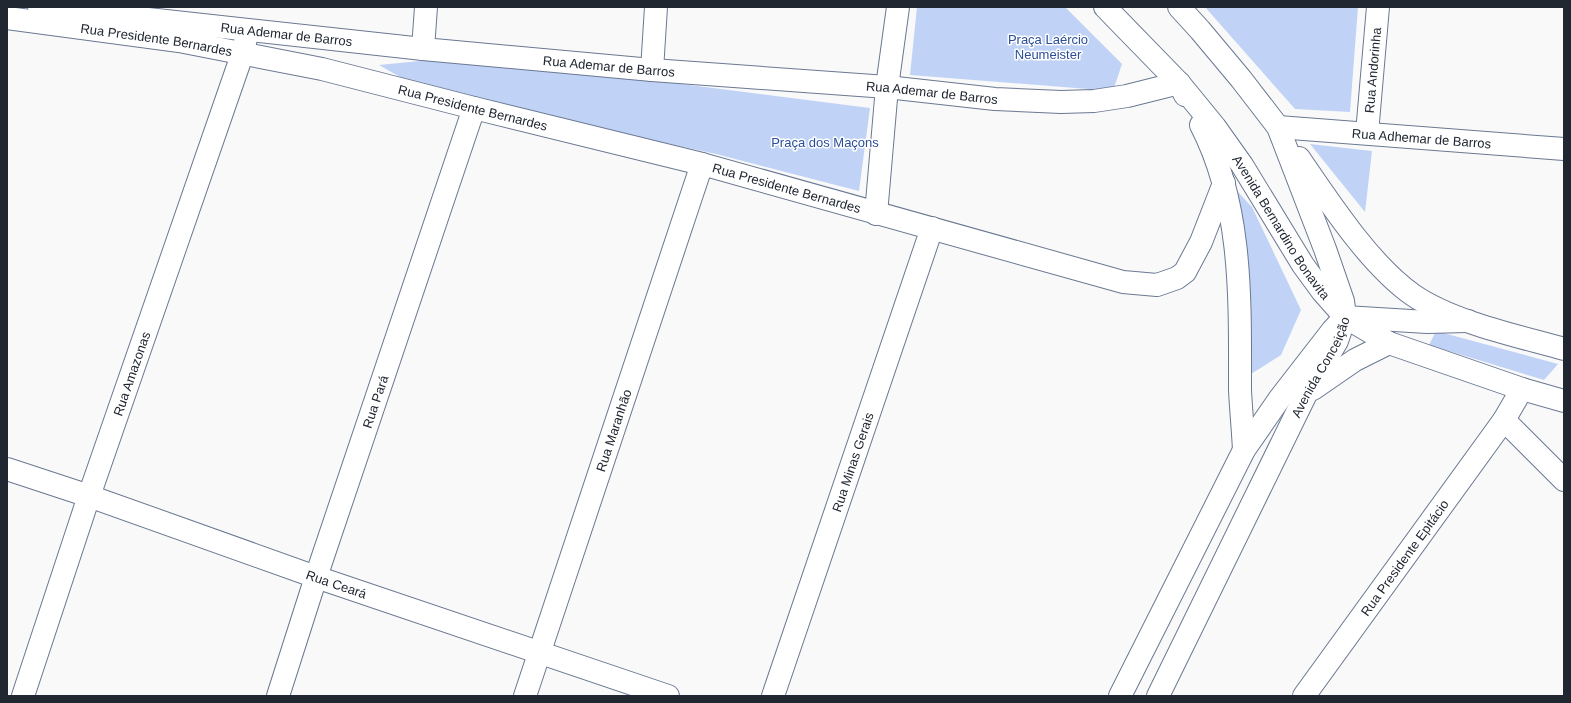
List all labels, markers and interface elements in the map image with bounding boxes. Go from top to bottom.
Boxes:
street label: Rua Ademar de Barros [220,19,354,49]
street label: Rua Presidente Bernardes [80,20,234,59]
street label: Rua Andorinha [1361,26,1384,114]
park label: Praça Laércio Neumeister [1008,32,1088,62]
street label: Rua Ademar de Barros [542,53,676,79]
street label: Rua Ademar de Barros [865,78,999,107]
street label: Rua Presidente Bernardes [397,81,550,133]
street label: Rua Adhemar de Barros [1351,125,1492,151]
park label: Praça dos Maçons [771,135,879,150]
street label: Avenida Bernardino Bonavita [1230,152,1334,303]
street label: Rua Presidente Bernardes [711,160,863,216]
street label: Avenida Conceição [1288,315,1352,420]
street label: Rua Amazonas [110,329,153,418]
street label: Rua Pará [359,372,391,430]
street label: Rua Maranhão [593,387,634,474]
street label: Rua Minas Gerais [829,410,876,514]
street label: Rua Presidente Epitácio [1357,497,1451,618]
street label: Rua Ceará [304,567,369,601]

